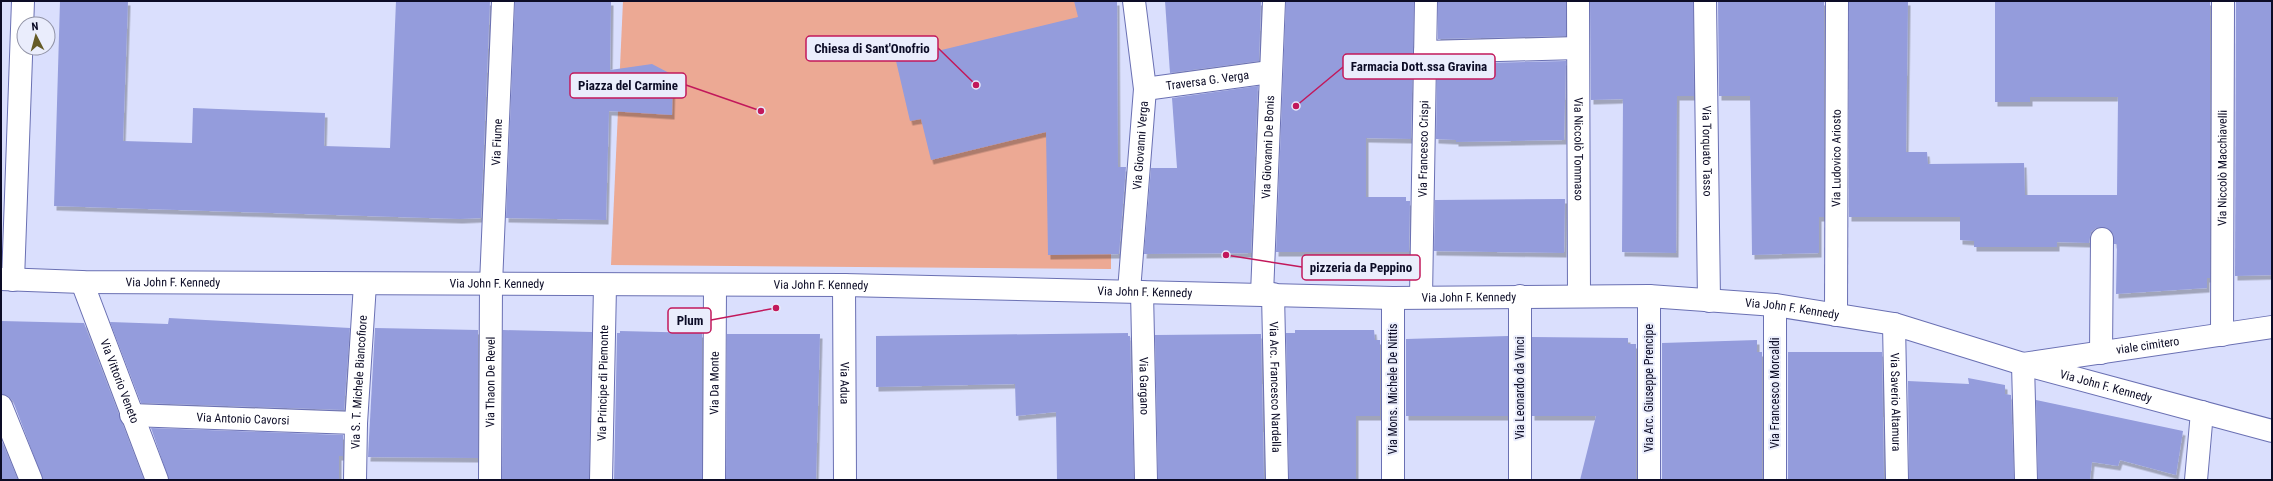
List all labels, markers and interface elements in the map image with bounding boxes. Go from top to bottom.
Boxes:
north arrow [16,16,56,56]
text: N [31,20,39,33]
callout: Chiesa di Sant'Onofrio [806,36,938,61]
text: Chiesa di Sant'Onofrio [814,41,930,56]
callout: Farmacia Dott.ssa Gravina [1343,54,1495,79]
text: Farmacia Dott.ssa Gravina [1351,59,1487,74]
street label: Traversa G. Verga [1165,68,1250,93]
callout: Piazza del Carmine [570,73,686,98]
text: Piazza del Carmine [578,78,678,93]
street label: Via Giovanni De Bonis [1259,95,1277,199]
street label: Via Niccolò Tommaso [1571,97,1586,201]
street label: Via Giovanni Verga [1130,100,1151,190]
street label: Via Francesco Crispi [1416,100,1431,198]
street label: Via Torquato Tasso [1699,105,1715,197]
street label: Via Ludovico Ariosto [1829,109,1844,207]
street label: Via Niccolò Macchiavelli [2215,110,2230,226]
street label: Via Fiume [489,118,505,166]
callout: pizzeria da Peppino [1302,255,1420,280]
text: pizzeria da Peppino [1310,260,1413,275]
street label: Via John F. Kennedy [126,275,220,290]
street label: Via John F. Kennedy [450,276,544,291]
street label: Via John F. Kennedy [774,278,869,293]
street label: Via John F. Kennedy [1097,284,1192,300]
street label: Via John F. Kennedy [1421,290,1516,305]
street label: Via John F. Kennedy [1745,296,1840,322]
callout: Plum [668,308,711,333]
text: Plum [677,313,703,328]
street label: Via S. T. Michele Biancofiore [349,314,370,449]
street label: Via Arc. Francesco Nardella [1267,321,1283,453]
street label: Via Arc. Giuseppe Prencipe [1642,323,1656,452]
street label: Via Principe di Piemonte [595,324,611,441]
street label: Via Mons. Michele De Nittis [1386,324,1400,454]
street label: viale cimitero [2115,334,2180,357]
street label: Via Leonardo da Vinci [1513,336,1527,440]
street label: Via Vittorio Veneto [97,337,142,425]
street label: Via Thaon De Revel [483,337,498,427]
street label: Via Francesco Morcaldi [1768,338,1782,448]
street label: Via Da Monte [707,351,722,415]
street label: Via Saverio Altamura [1888,352,1903,452]
street label: Via Gargano [1136,357,1152,415]
street label: Via Adua [837,362,852,405]
street label: Via John F. Kennedy [2058,367,2154,405]
street label: Via Antonio Cavorsi [196,410,290,428]

